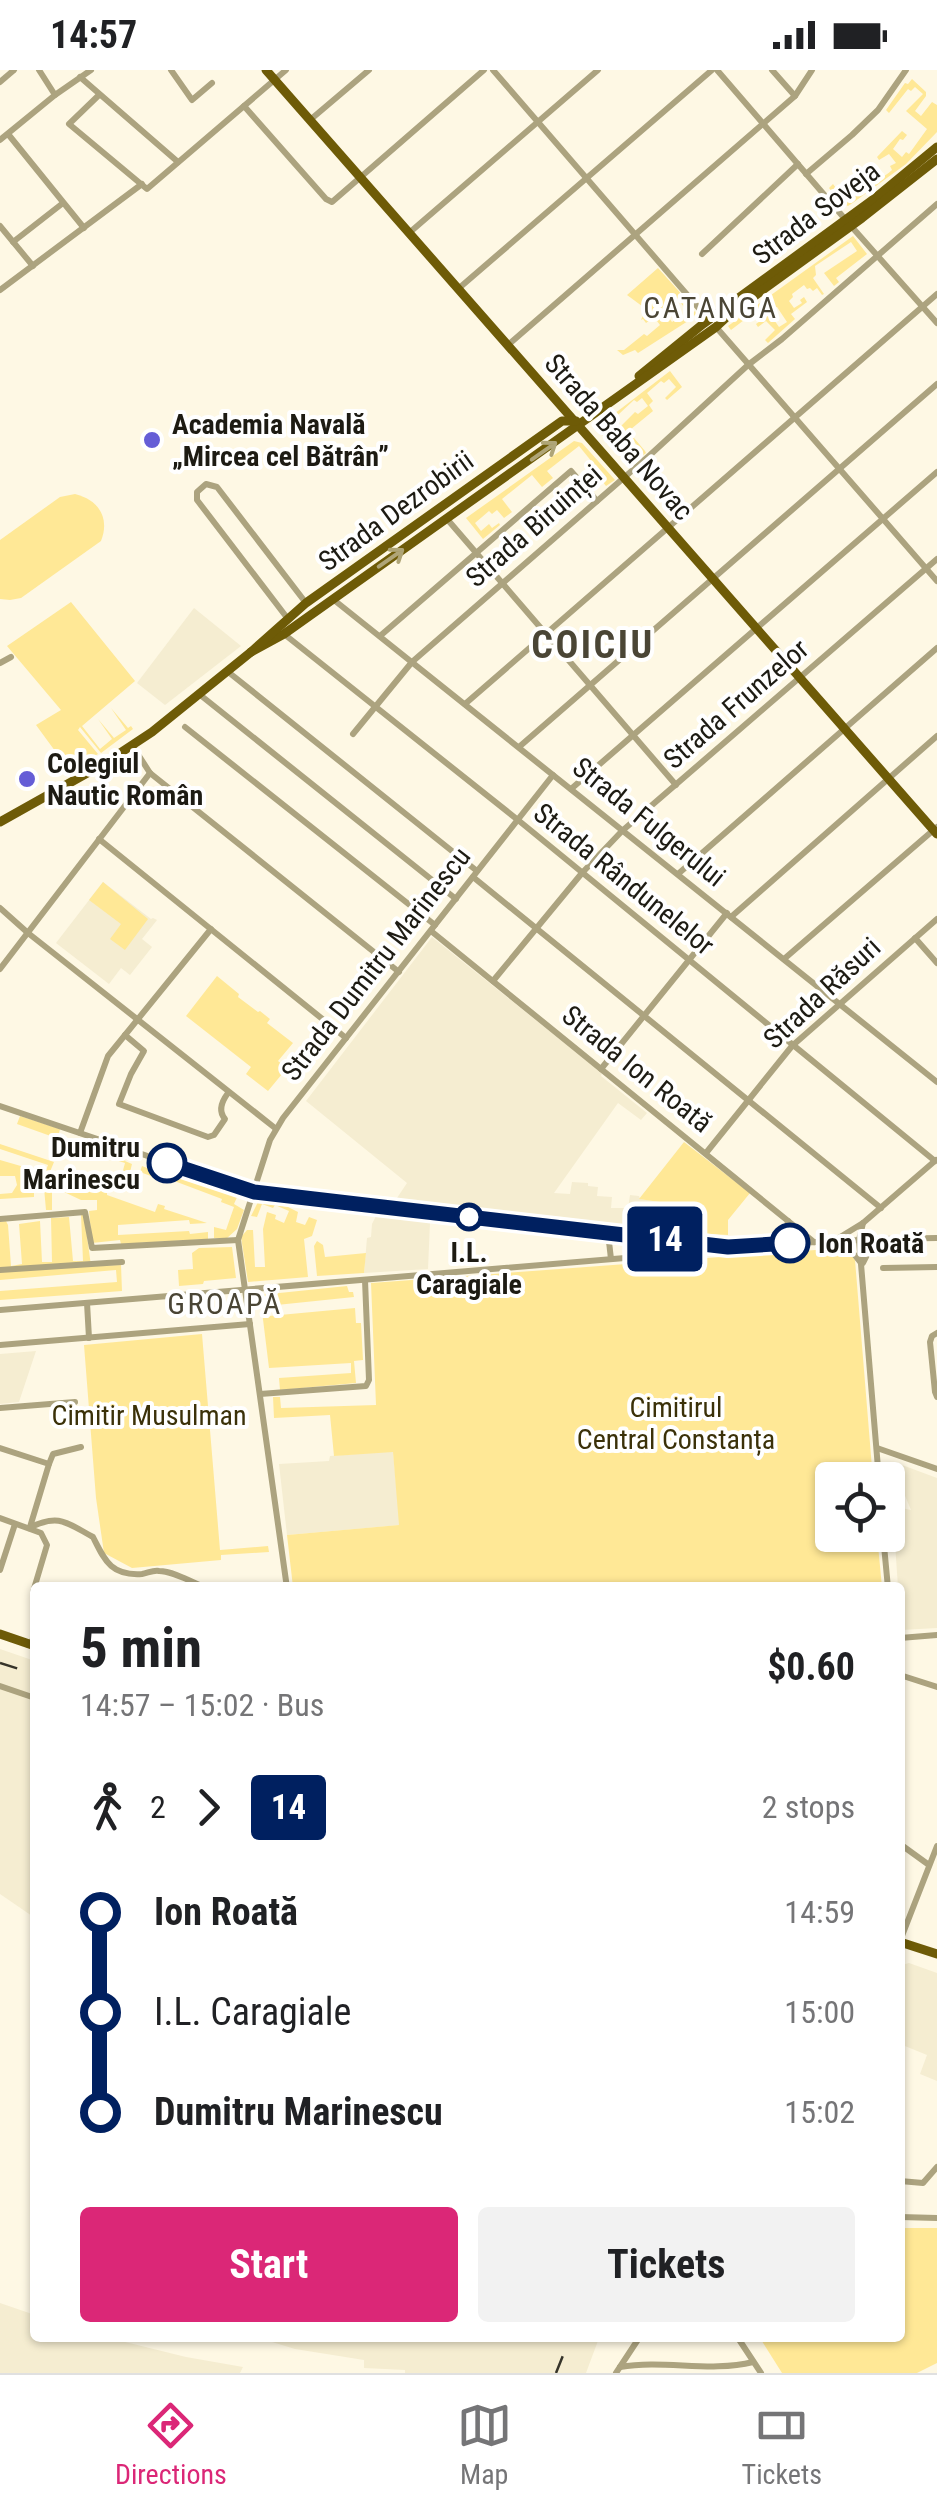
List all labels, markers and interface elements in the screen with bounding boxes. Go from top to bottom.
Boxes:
text: 14:57 [50,13,137,57]
street label: Strada Soveja [746,154,886,272]
district label: CATANGA [643,290,779,325]
street label: Strada Baba Novac [538,347,700,527]
place label: Academia Navală „Mircea cel Bătrân” [172,408,389,473]
marker: Academia Navală „Mircea cel Bătrân” [141,429,163,451]
one-way arrow [530,441,558,462]
street label: Strada Dezrobirii [312,444,480,578]
street label: Strada Biruinței [459,458,609,594]
one-way arrow [376,548,404,569]
district label: COICIU [531,623,655,667]
street label: Strada Frunzelor [657,632,815,776]
place label: Colegiul Nautic Român [47,747,203,812]
street label: Strada Fulgerului [566,751,732,893]
marker: Colegiul Nautic Român [16,768,38,790]
street label: Strada Rândunelelor [527,796,721,962]
street label: Strada Dumitru Marinescu [275,841,477,1087]
street label: Strada Răsuri [757,931,887,1055]
street label: Strada Ion Roată [556,999,718,1139]
place label: Dumitru Marinescu [23,1131,140,1196]
marker: Dumitru Marinescu [148,1144,186,1182]
marker: I.L. Caragiale [456,1204,482,1230]
line badge: 14 [620,1206,710,1272]
text: 14 [647,1219,683,1260]
marker: Ion Roată [771,1224,809,1262]
place label: Ion Roată [818,1227,924,1260]
place label: I.L. Caragiale [416,1236,522,1301]
district label: GROAPĂ [167,1286,283,1321]
park label: Cimitirul Central Constanța [577,1391,775,1456]
park label: Cimitir Musulman [52,1399,246,1432]
map controls [815,1462,905,1552]
button: locate [815,1462,905,1552]
text: 5 min [80,1616,202,1680]
text: $0.60 [767,1645,855,1689]
text: 14:57 – 15:02 · Bus [80,1686,324,1724]
icon: walk [80,1780,135,1835]
icon: forward [181,1780,236,1835]
text: 14 [271,1787,306,1828]
text: 2 [150,1788,166,1826]
text: 2 stops [762,1788,855,1826]
text: Ion Roată [154,1890,298,1934]
text: 14:59 [784,1893,855,1931]
text: I.L. Caragiale [154,1990,351,2034]
text: 15:00 [784,1993,855,2031]
text: Dumitru Marinescu [154,2090,443,2134]
text: 15:02 [784,2093,855,2131]
button: Start [80,2207,458,2322]
button: Tickets [478,2207,855,2322]
tab: Directions [115,2398,227,2491]
tab: Map [457,2398,512,2491]
tab: Tickets [742,2398,822,2491]

